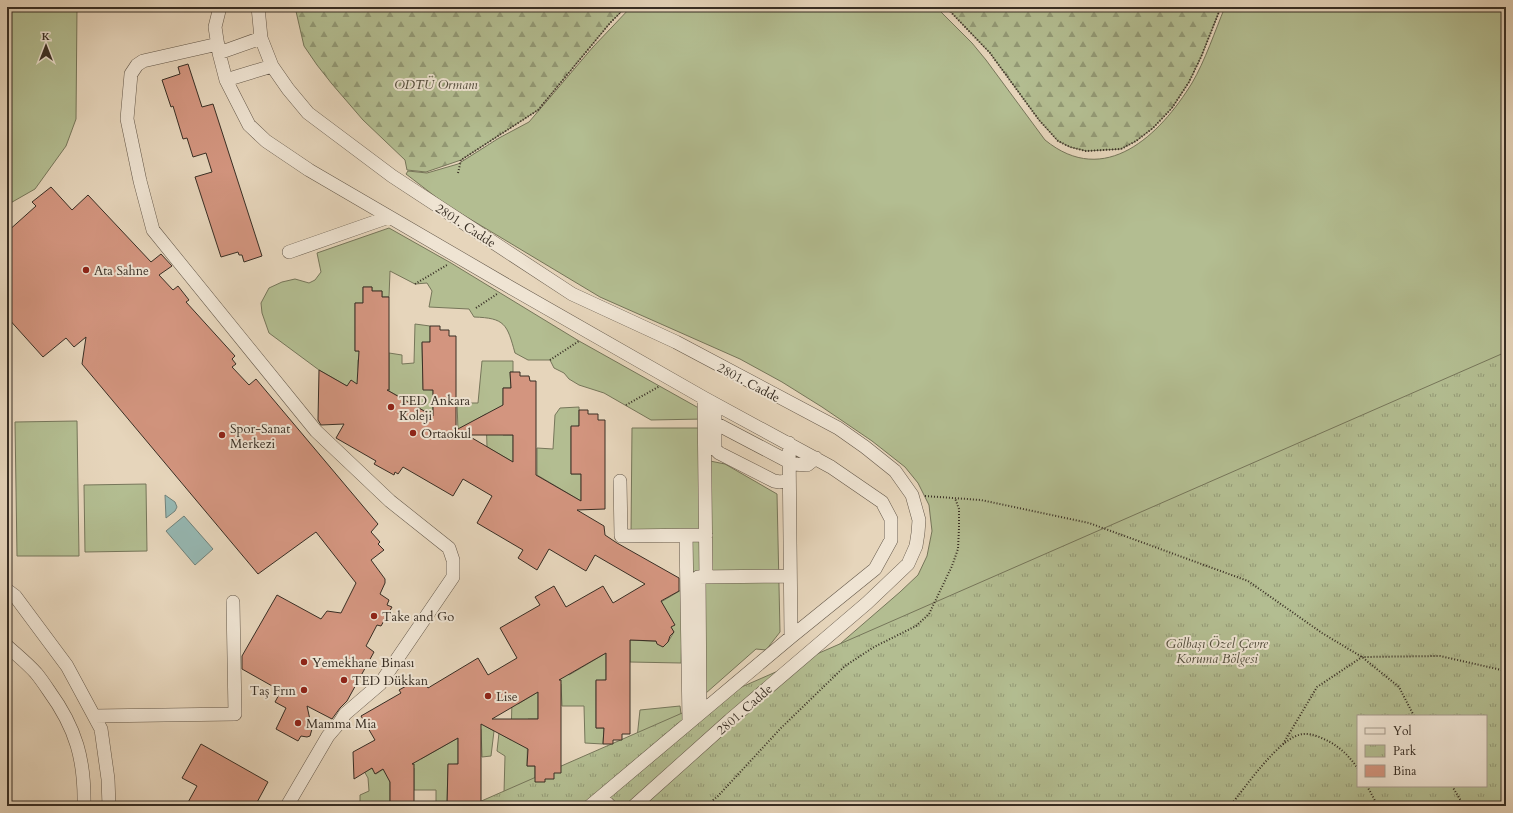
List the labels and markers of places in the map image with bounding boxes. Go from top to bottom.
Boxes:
place label: Ata Sahne [94,262,149,280]
marker: Ata Sahne [81,265,91,275]
place label: TED Ankara Koleji [399,392,471,425]
marker: TED Ankara Koleji [386,402,396,412]
place label: Spor-Sanat Merkezi [230,420,290,453]
place label: Ortaokul [421,425,472,443]
marker: Ortaokul [408,428,418,438]
marker: Spor-Sanat Merkezi [217,430,227,440]
place label: Take and Go [382,608,454,626]
marker: Take and Go [369,611,379,621]
place label: Yemekhane Binası [312,654,415,672]
marker: Yemekhane Binası [299,657,309,667]
place label: TED Dükkan [352,672,429,690]
marker: TED Dükkan [339,675,349,685]
place label: Taş Frın [250,682,297,700]
marker: Taş Frın [299,685,309,695]
place label: Lise [496,688,518,706]
marker: Lise [483,691,493,701]
place label: Mamma Mia [306,715,377,733]
marker: Mamma Mia [293,718,303,728]

